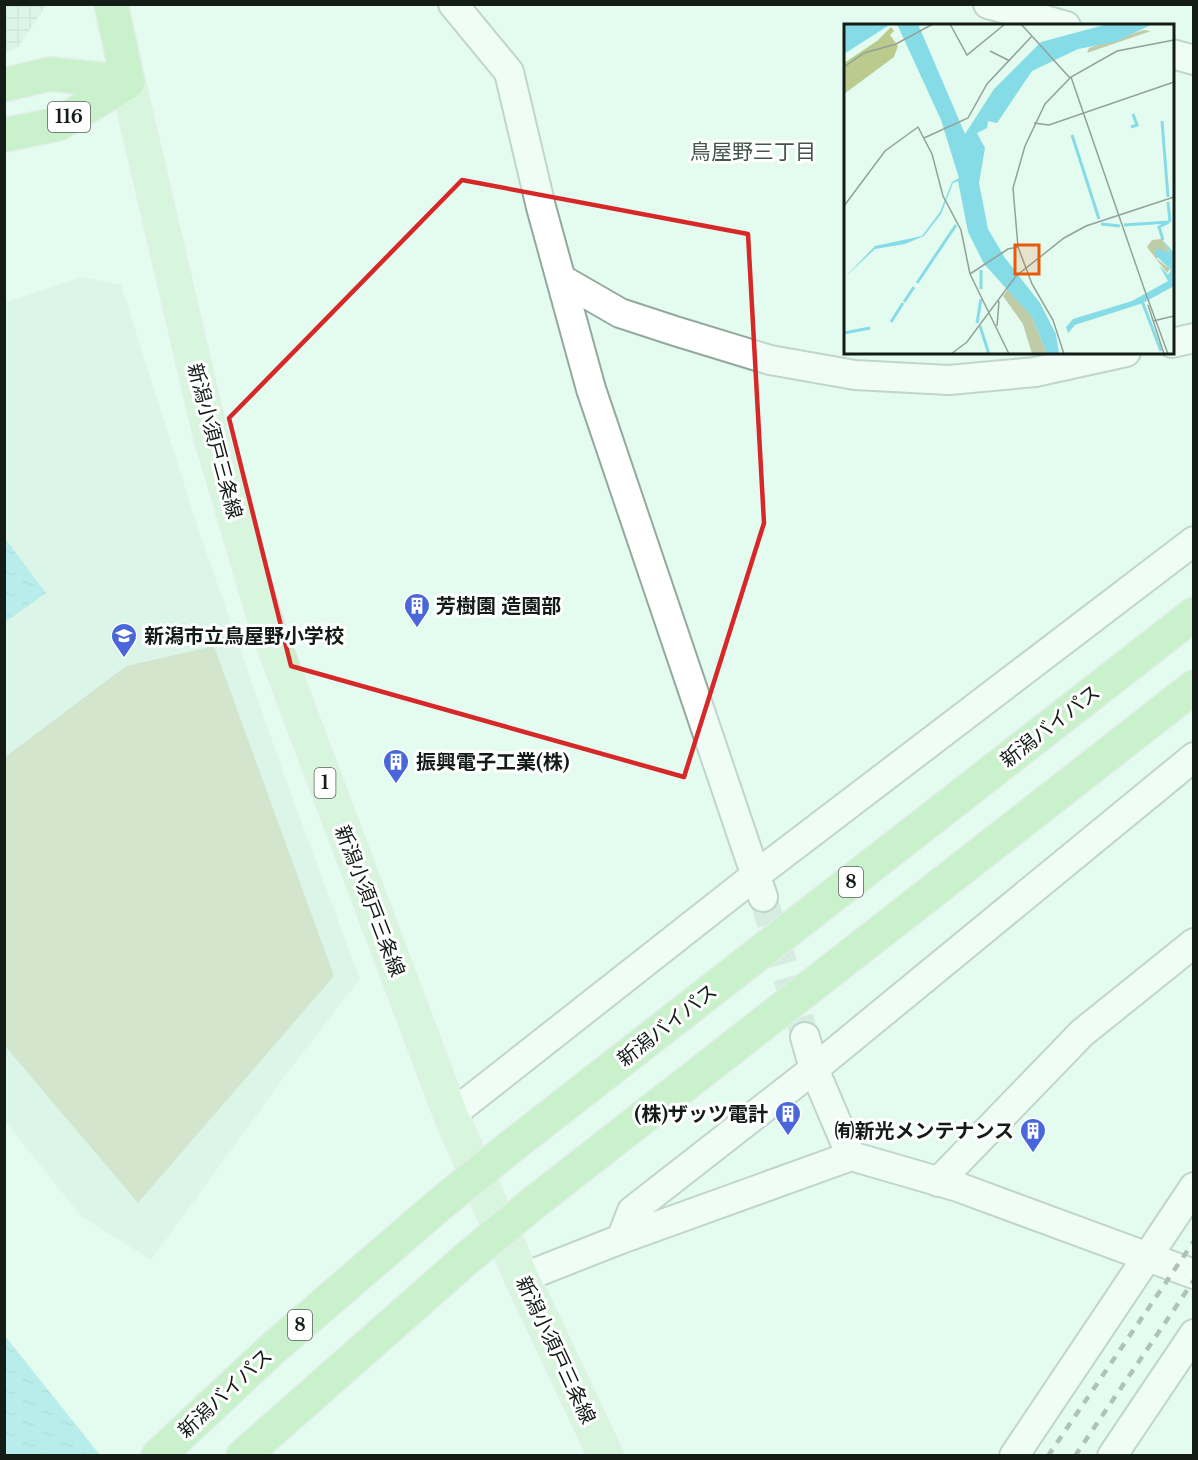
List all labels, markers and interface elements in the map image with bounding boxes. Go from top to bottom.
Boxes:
inset map [844,24,1174,354]
road number: 116 [48,102,90,132]
district label: 鳥屋野三丁目 [690,139,816,165]
street label: 新潟小須戸三条線 [183,361,247,521]
building icon: 芳樹園 造園部 [402,591,432,629]
place label: 芳樹園 造園部 [436,594,561,618]
school or university icon: 新潟市立鳥屋野小学校 [109,621,139,659]
place label: 新潟市立鳥屋野小学校 [144,624,344,648]
street label: 新潟バイパス [995,680,1105,772]
building icon: 振興電子工業(株) [381,747,411,785]
place label: 振興電子工業(株) [416,750,570,774]
road number: 1 [314,768,336,798]
street label: 新潟小須戸三条線 [330,822,410,980]
road number: 8 [839,867,863,897]
street label: 新潟バイパス [612,979,722,1071]
building icon: (株)ザッツ電計 [773,1099,803,1137]
place label: (株)ザッツ電計 [634,1102,768,1126]
building icon: ㈲新光メンテナンス [1018,1116,1048,1154]
place label: ㈲新光メンテナンス [834,1119,1014,1143]
street label: 新潟小須戸三条線 [511,1272,601,1428]
road number: 8 [288,1310,312,1340]
street label: 新潟バイパス [173,1343,277,1443]

